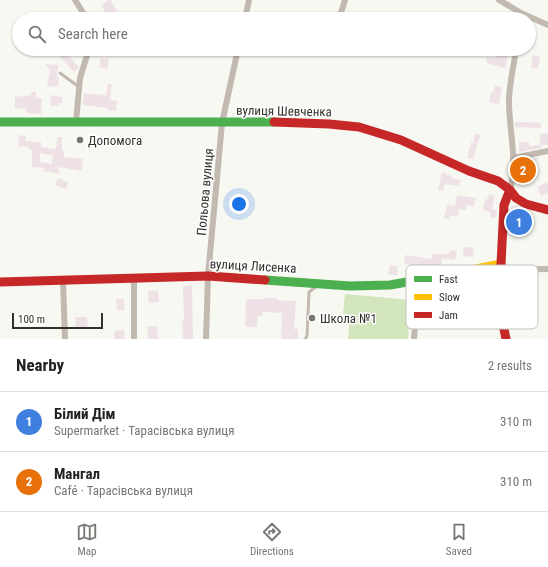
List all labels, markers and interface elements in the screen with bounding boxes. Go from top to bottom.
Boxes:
search box [12,12,536,56]
icon: search [26,23,48,45]
text: Search here [58,25,128,43]
street label: вулиця Шевченка [236,103,332,119]
place label: Допомога [88,133,142,148]
marker: Допомога [75,135,85,145]
street label: Польова вулиця [194,148,216,236]
pin: 2 [510,155,536,185]
your location [229,194,249,214]
pin: 1 [506,207,532,237]
street label: вулиця Лисенка [209,256,297,276]
legend [406,265,538,329]
text: Fast [439,273,458,286]
text: Slow [439,291,460,304]
text: Jam [439,309,458,322]
scale bar [12,311,103,330]
place label: Школа №1 [320,311,377,326]
text: 100 m [18,313,45,326]
marker: Школа №1 [307,313,317,323]
text: Nearby [16,355,64,375]
text: 2 results [488,358,532,373]
text: Білий Дім [54,405,116,423]
text: 1 [26,414,32,429]
text: 310 m [500,414,532,429]
text: Supermarket · Тарасівська вулиця [54,423,234,438]
text: Мангал [54,465,100,483]
text: 2 [26,474,32,489]
text: 310 m [500,474,532,489]
text: Café · Тарасівська вулиця [54,483,193,498]
tab: Map [76,521,98,558]
tab: Directions [250,521,294,558]
tab: Saved [446,521,472,558]

